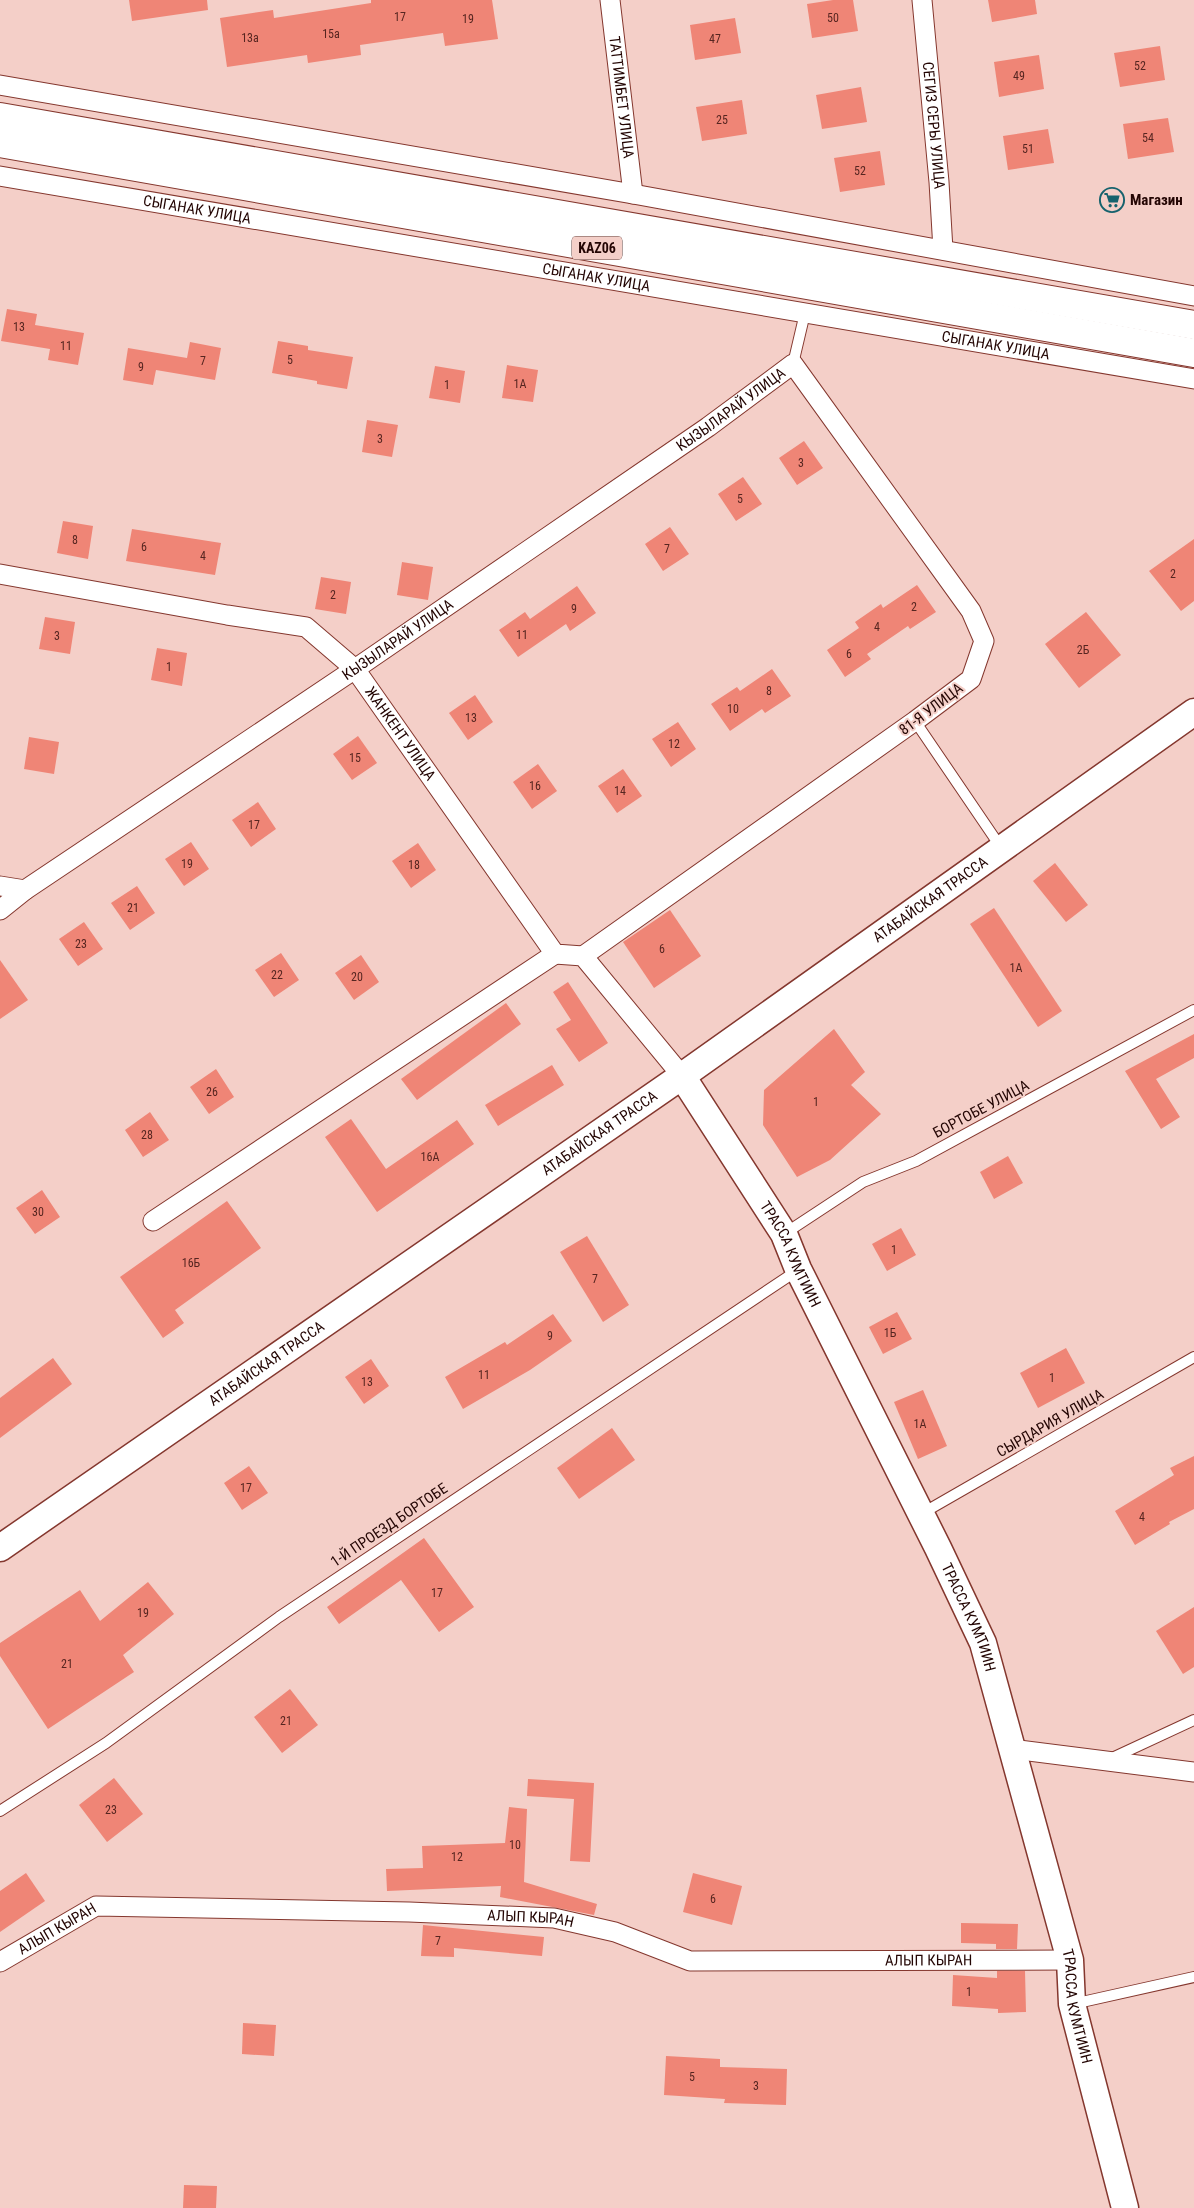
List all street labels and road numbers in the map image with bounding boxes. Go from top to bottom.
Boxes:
street label: ТАТТИМБЕТ УЛИЦА [605,35,638,160]
street label: СЕГИЗ СЕРЫ УЛИЦА [919,61,948,190]
street label: СЫГАНАК УЛИЦА [142,192,253,228]
road number: KАZ06 [572,237,622,260]
street label: СЫГАНАК УЛИЦА [541,259,652,295]
street label: СЫГАНАК УЛИЦА [940,327,1051,363]
street label: КЫЗЫЛАРАЙ УЛИЦА [673,364,789,455]
street label: КЫЗЫЛАРАЙ УЛИЦА [339,595,457,684]
street label: 81-Я УЛИЦА [896,679,967,739]
street label: ЖАНКЕНТ УЛИЦА [361,683,440,784]
street label: АТАБАЙСКАЯ ТРАССА [869,852,991,946]
street label: БОРТОБЕ УЛИЦА [930,1076,1032,1142]
street label: АТАБАЙСКАЯ ТРАССА [538,1087,661,1179]
street label: ТРАССА КУМТИИН [756,1198,825,1310]
street label: АТАБАЙСКАЯ ТРАССА [205,1317,328,1410]
street label: СЫРДАРИЯ УЛИЦА [993,1385,1107,1461]
street label: 1-Й ПРОЕЗД БОРТОБЕ [327,1479,451,1571]
street label: ТРАССА КУМТИИН [938,1560,999,1673]
street label: АЛЫП КЫРАН [15,1899,99,1958]
street label: АЛЫП КЫРАН [487,1906,576,1931]
street label: ТРАССА КУМТИИН [1058,1947,1096,2066]
street label: АЛЫП КЫРАН [885,1951,972,1969]

